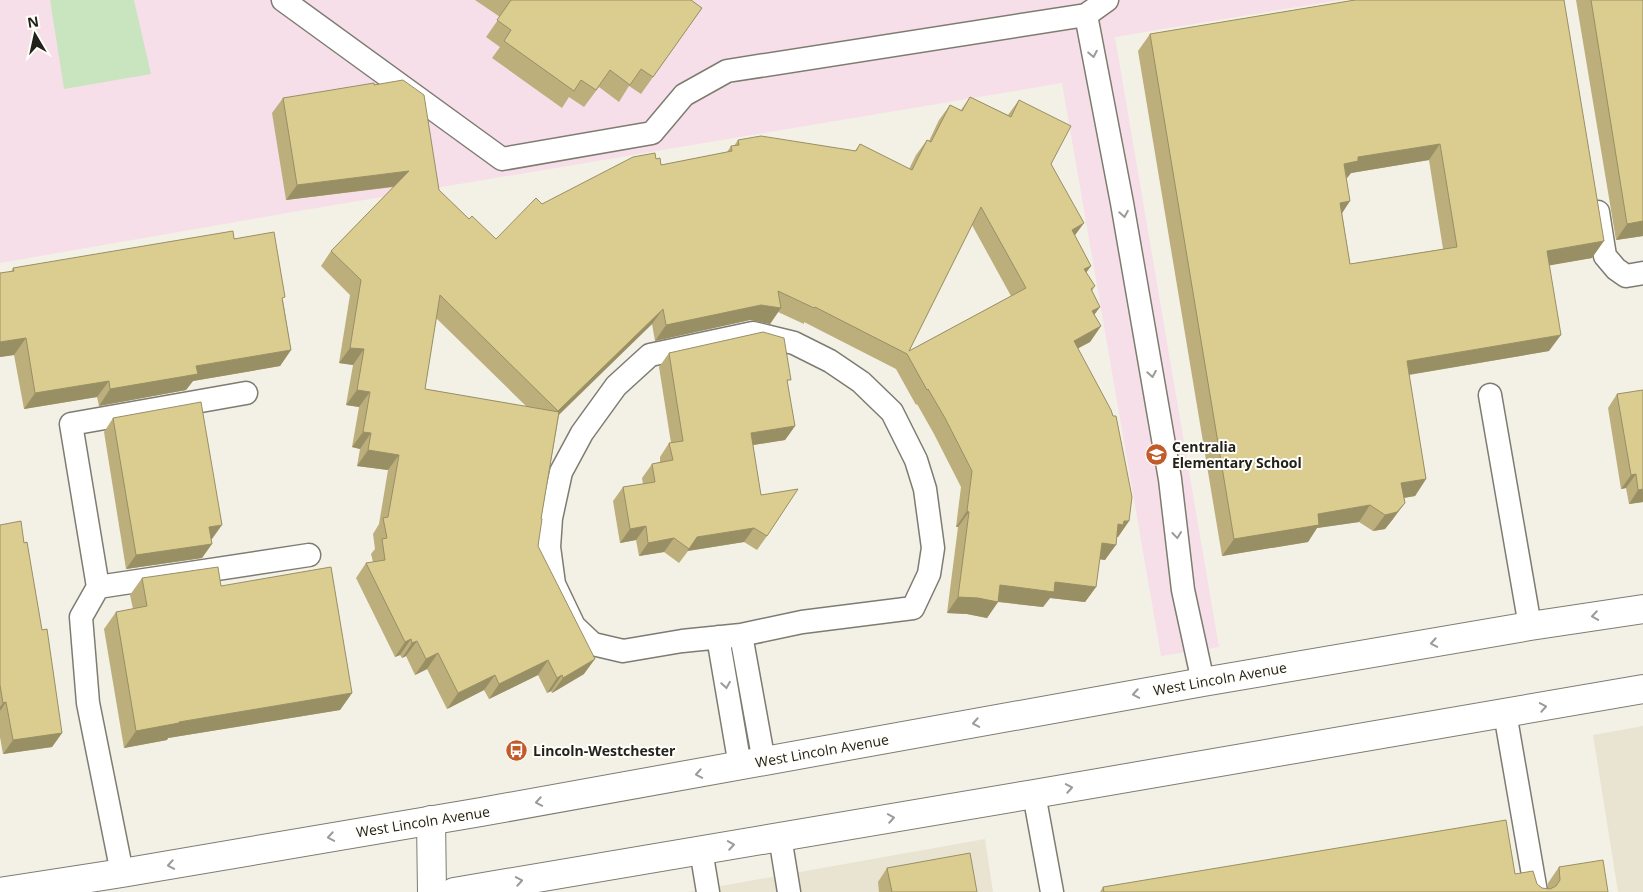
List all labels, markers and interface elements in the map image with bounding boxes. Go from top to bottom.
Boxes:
north arrow [10,10,60,60]
text: N [26,11,40,32]
one-way arrow [1088,50,1098,59]
one-way arrow [1119,210,1129,218]
one-way arrow [1146,370,1156,378]
place label: Centralia Elementary School [1172,437,1302,472]
school or university icon: Centralia Elementary School [1144,443,1168,467]
one-way arrow [1171,531,1182,539]
one-way arrow [1590,611,1599,621]
one-way arrow [1430,637,1439,647]
street label: West Lincoln Avenue [1152,657,1288,700]
one-way arrow [721,681,731,689]
one-way arrow [1132,689,1141,699]
one-way arrow [1538,702,1547,712]
one-way arrow [972,718,981,728]
street label: West Lincoln Avenue [754,729,890,772]
bus stop icon: Lincoln-Westchester [505,739,529,763]
place label: Lincoln-Westchester [533,741,676,760]
one-way arrow [694,768,703,778]
one-way arrow [1065,784,1073,794]
one-way arrow [534,797,543,807]
street label: West Lincoln Avenue [355,802,491,841]
one-way arrow [887,814,896,824]
one-way arrow [326,831,335,841]
one-way arrow [727,840,736,850]
one-way arrow [166,859,175,869]
one-way arrow [515,876,524,886]

